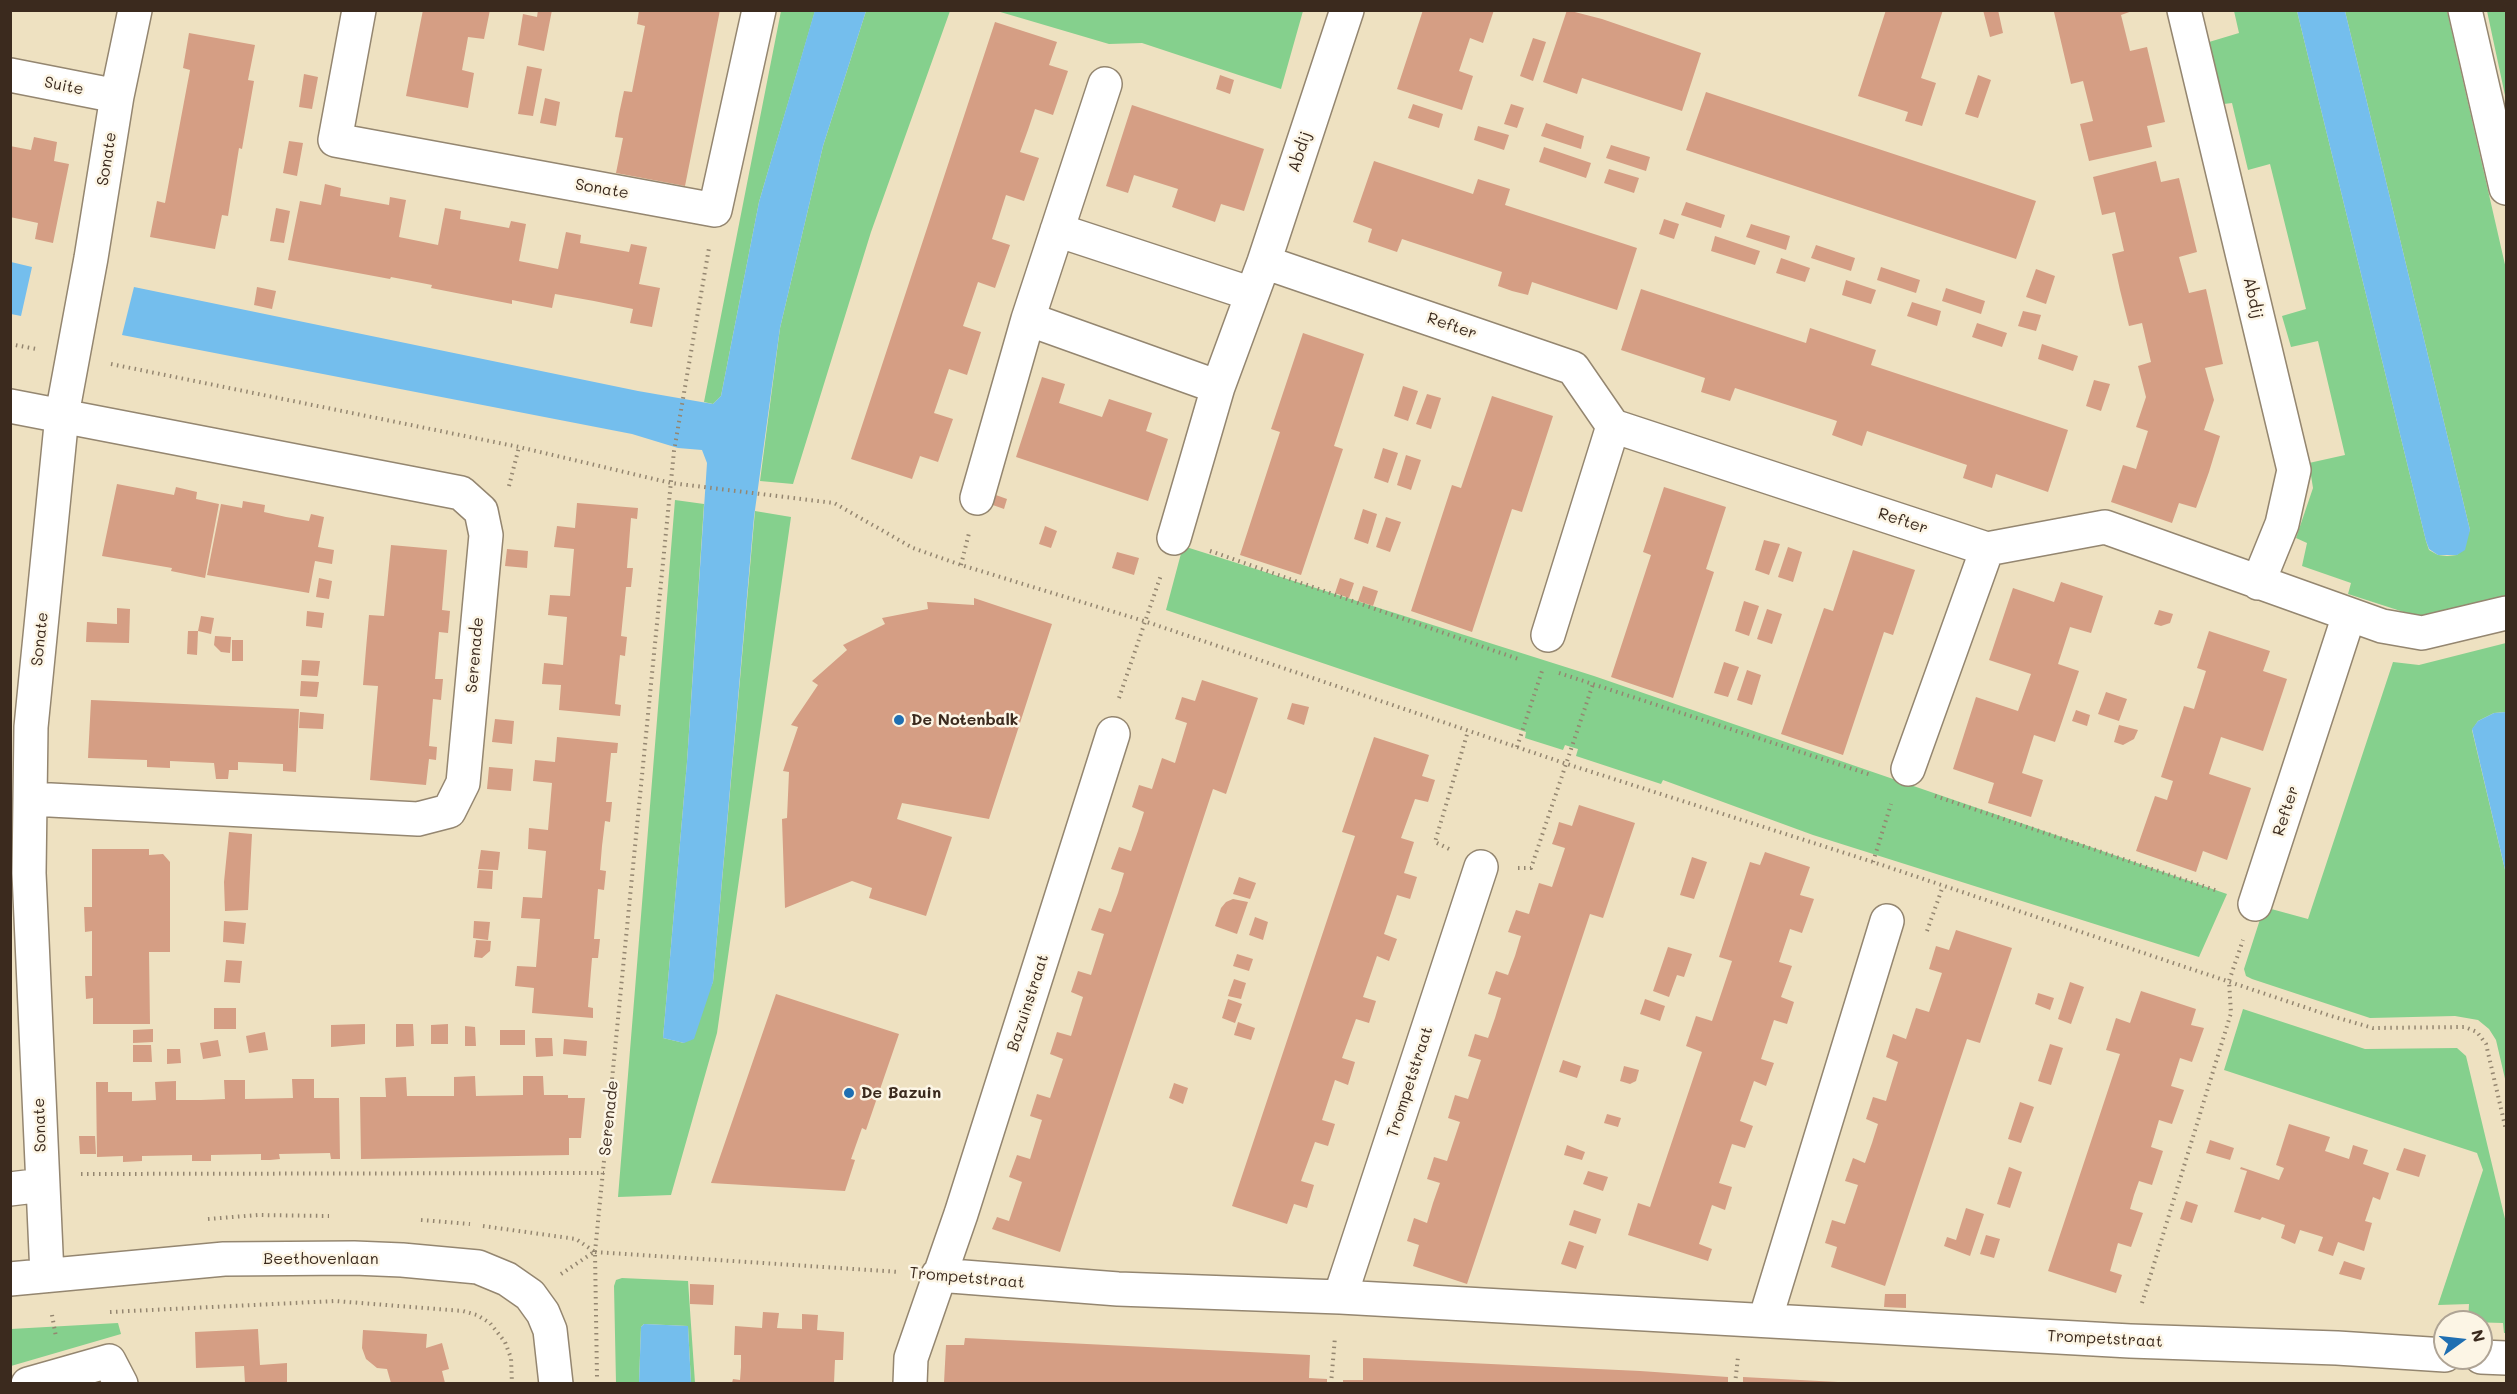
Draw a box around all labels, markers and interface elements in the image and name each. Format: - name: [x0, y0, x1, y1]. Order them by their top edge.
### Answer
- street label: Suite: [43, 73, 85, 99]
- street label: Abdij: [1284, 129, 1316, 175]
- street label: Sonate: [93, 131, 121, 187]
- street label: Sonate: [574, 175, 630, 203]
- street label: Abdij: [2239, 276, 2267, 320]
- street label: Refter: [1425, 309, 1479, 343]
- street label: Refter: [1876, 504, 1930, 538]
- street label: Sonate: [28, 611, 52, 667]
- street label: Serenade: [462, 616, 488, 694]
- place label: De Notenbalk: [911, 710, 1018, 730]
- marker: De Notenbalk: [892, 713, 906, 727]
- street label: Refter: [2269, 784, 2303, 838]
- street label: Bazuinstraat: [1003, 952, 1053, 1054]
- street label: Trompetstraat: [1383, 1024, 1437, 1140]
- street label: Serenade: [595, 1079, 623, 1157]
- place label: De Bazuin: [861, 1083, 941, 1103]
- marker: De Bazuin: [842, 1086, 856, 1100]
- street label: Sonate: [29, 1098, 51, 1152]
- street label: Beethovenlaan: [263, 1249, 379, 1269]
- street label: Trompetstraat: [908, 1263, 1026, 1293]
- north arrow: [2433, 1310, 2493, 1370]
- street label: Trompetstraat: [2047, 1326, 2163, 1352]
- text: N: [2467, 1327, 2491, 1344]

